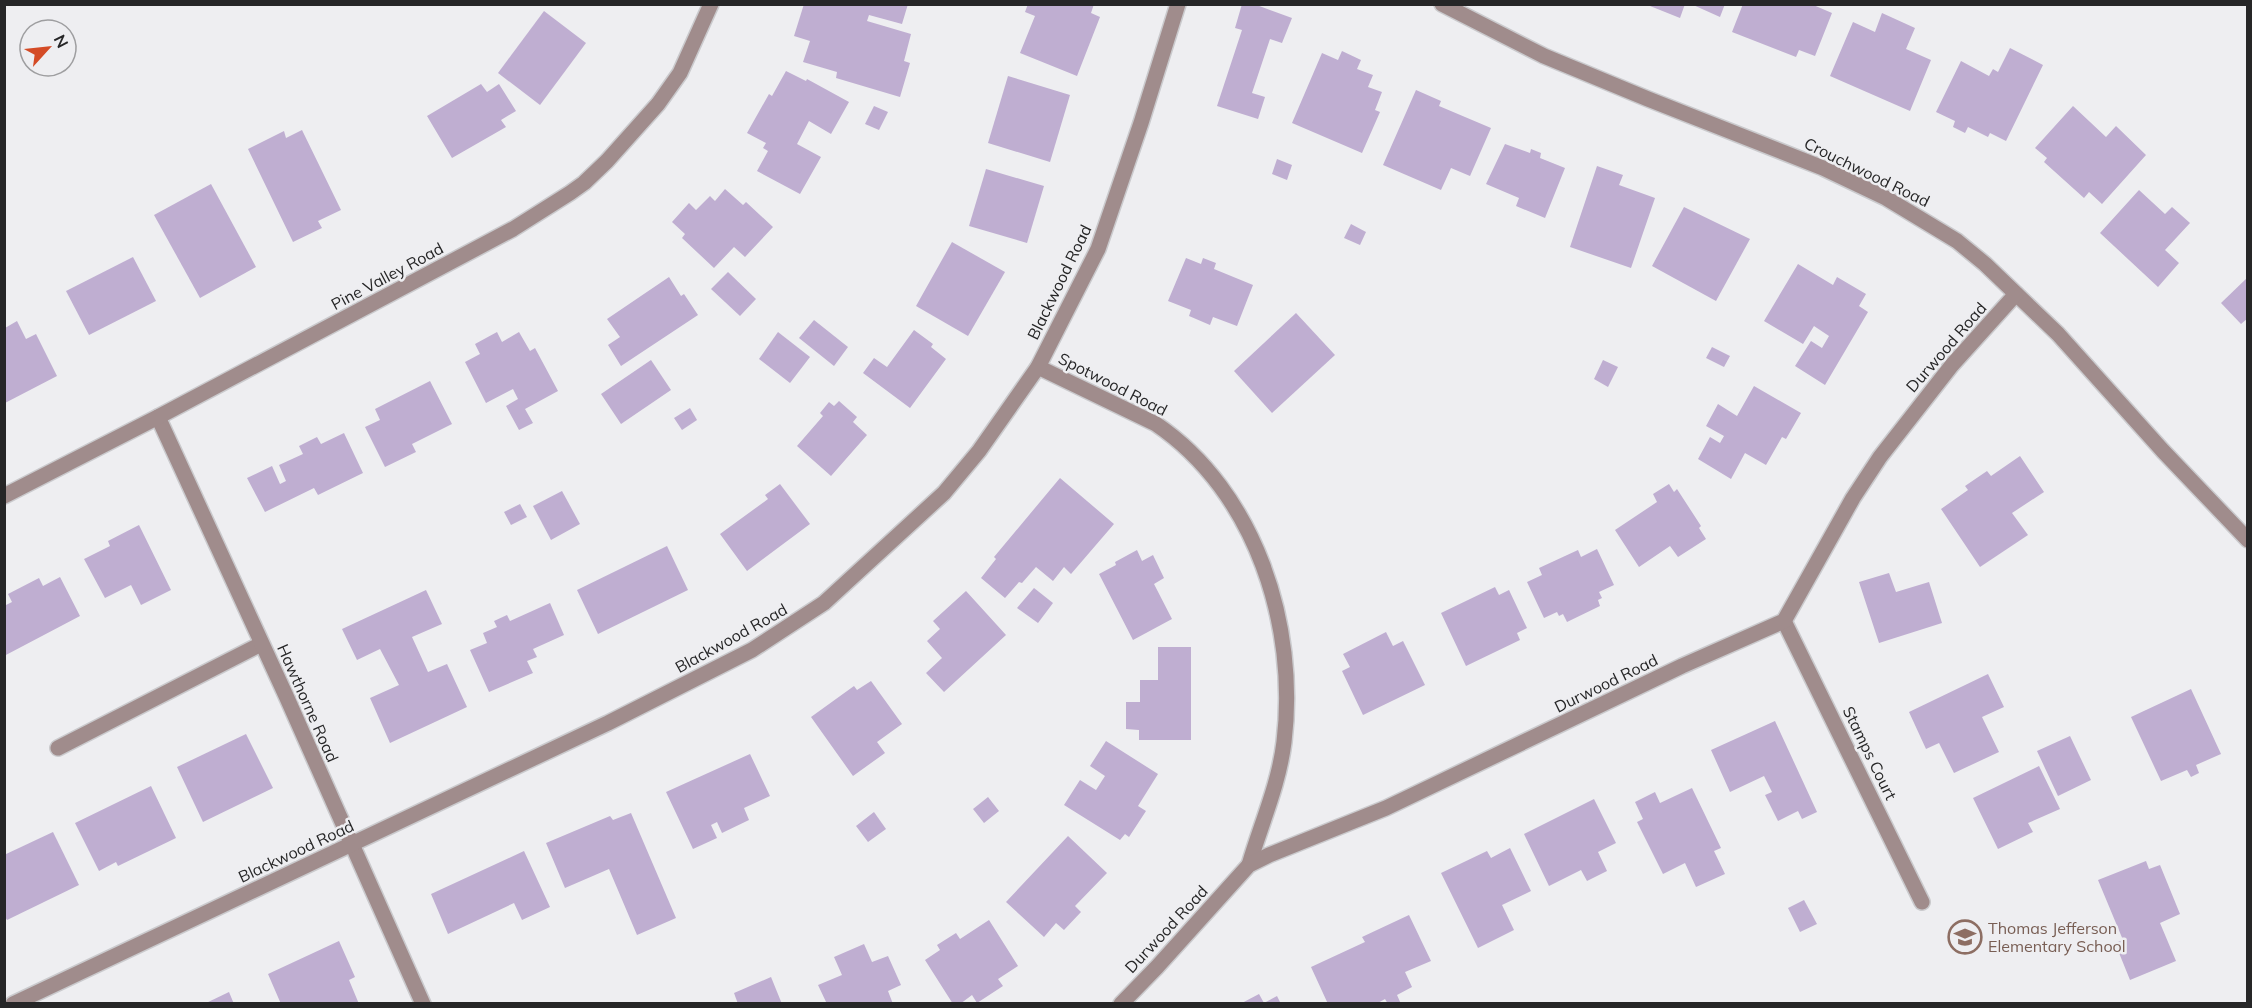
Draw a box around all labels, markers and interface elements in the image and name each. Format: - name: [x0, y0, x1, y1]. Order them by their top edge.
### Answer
- north arrow: [18, 18, 78, 78]
- text: N: [50, 31, 73, 51]
- street label: Crouchwood Road: [1801, 133, 1933, 211]
- street label: Blackwood Road: [1023, 221, 1095, 343]
- street label: Pine Valley Road: [327, 238, 447, 314]
- street label: Durwood Road: [1902, 298, 1990, 396]
- street label: Spotwood Road: [1055, 348, 1171, 420]
- street label: Blackwood Road: [671, 599, 791, 677]
- street label: Hawthorne Road: [273, 641, 343, 765]
- street label: Durwood Road: [1551, 649, 1661, 717]
- street label: Stamps Court: [1839, 703, 1901, 803]
- street label: Blackwood Road: [235, 815, 357, 887]
- street label: Durwood Road: [1120, 881, 1212, 977]
- place label: Thomas Jefferson Elementary School: [1988, 918, 2126, 956]
- school or university icon: Thomas Jefferson Elementary School: [1947, 919, 1983, 955]

